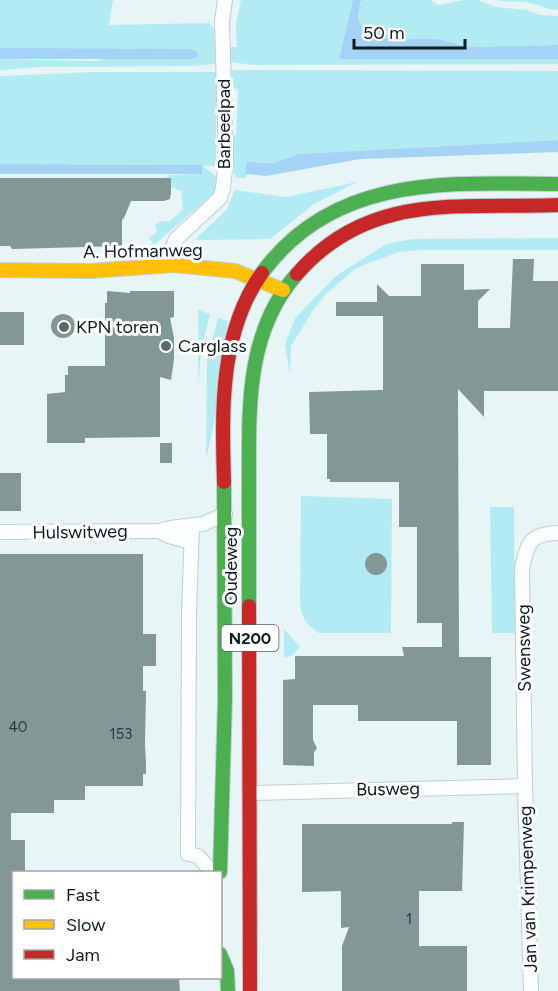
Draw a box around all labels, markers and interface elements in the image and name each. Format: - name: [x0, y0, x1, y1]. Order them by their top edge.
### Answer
- scale bar: [354, 12, 465, 50]
- text: 50 m: [363, 22, 405, 44]
- street label: Barbeelpad: [213, 79, 235, 169]
- street label: A. Hofmanweg: [83, 239, 203, 263]
- place label: KPN toren: [76, 316, 159, 338]
- marker: KPN toren: [57, 320, 71, 334]
- place label: Carglass: [178, 335, 247, 357]
- marker: Carglass: [159, 339, 173, 353]
- street label: Hulswitweg: [32, 520, 128, 544]
- street label: Oudeweg: [220, 527, 242, 605]
- street label: Swensweg: [512, 604, 536, 692]
- road number: N200: [222, 625, 278, 651]
- house number: 40: [9, 718, 27, 736]
- house number: 153: [110, 725, 132, 743]
- street label: Busweg: [356, 777, 420, 801]
- street label: Jan van Krimpenweg: [514, 805, 542, 973]
- legend: [12, 871, 222, 979]
- text: Fast: [66, 884, 100, 906]
- house number: 1: [406, 910, 412, 928]
- text: Slow: [66, 914, 105, 936]
- text: Jam: [66, 944, 100, 966]

